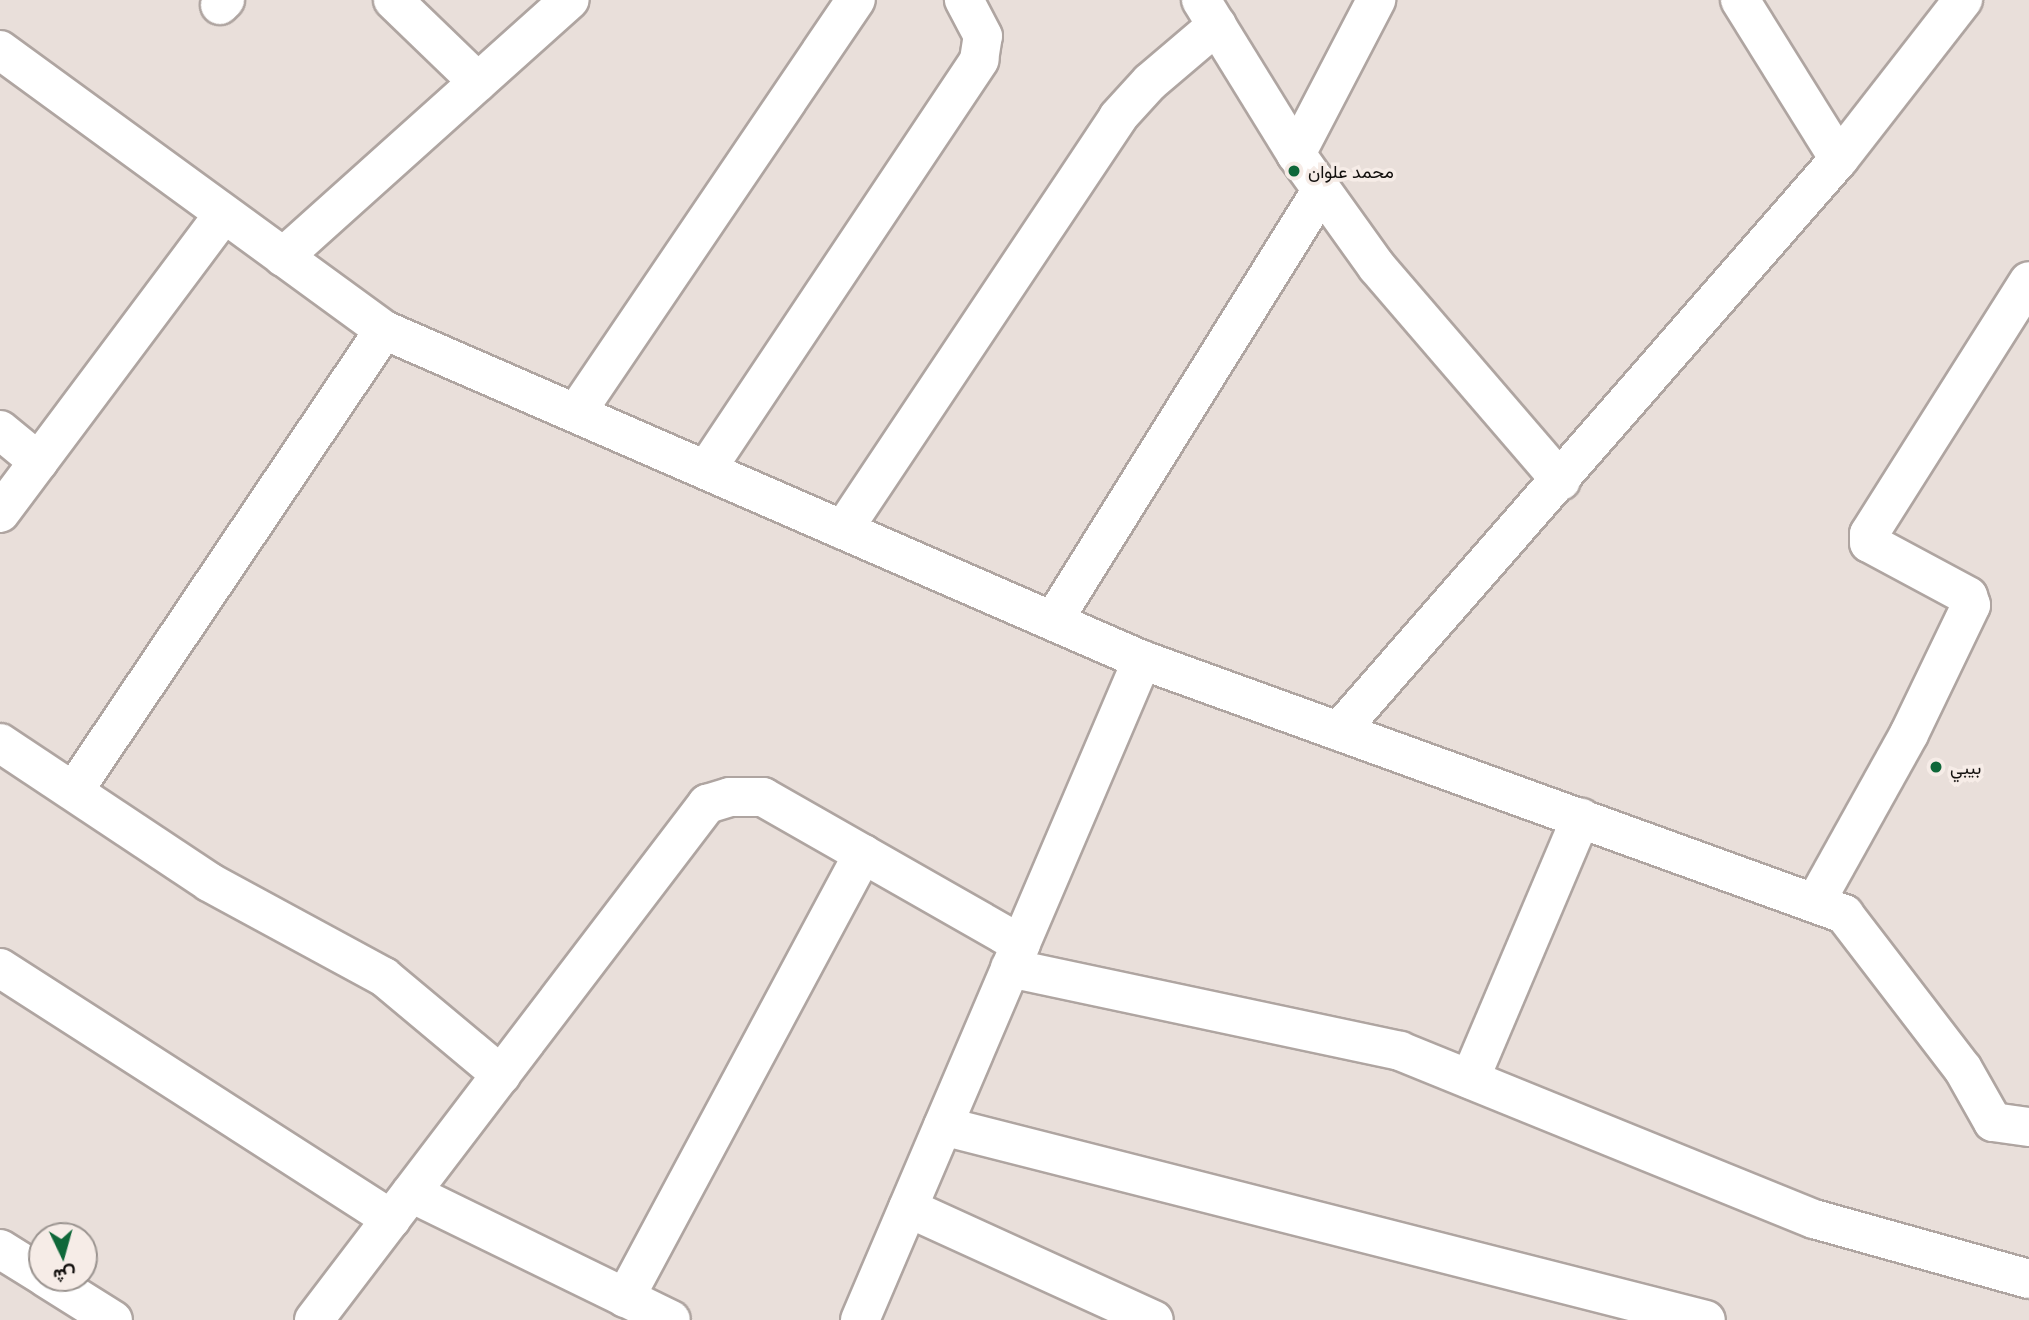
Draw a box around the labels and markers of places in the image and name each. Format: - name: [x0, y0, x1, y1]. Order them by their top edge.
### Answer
- place label: محمد علوان: [1308, 160, 1394, 182]
- marker: محمد علوان: [1286, 163, 1302, 179]
- place label: بيبي: [1950, 756, 1981, 778]
- marker: بيبي: [1928, 759, 1944, 775]

